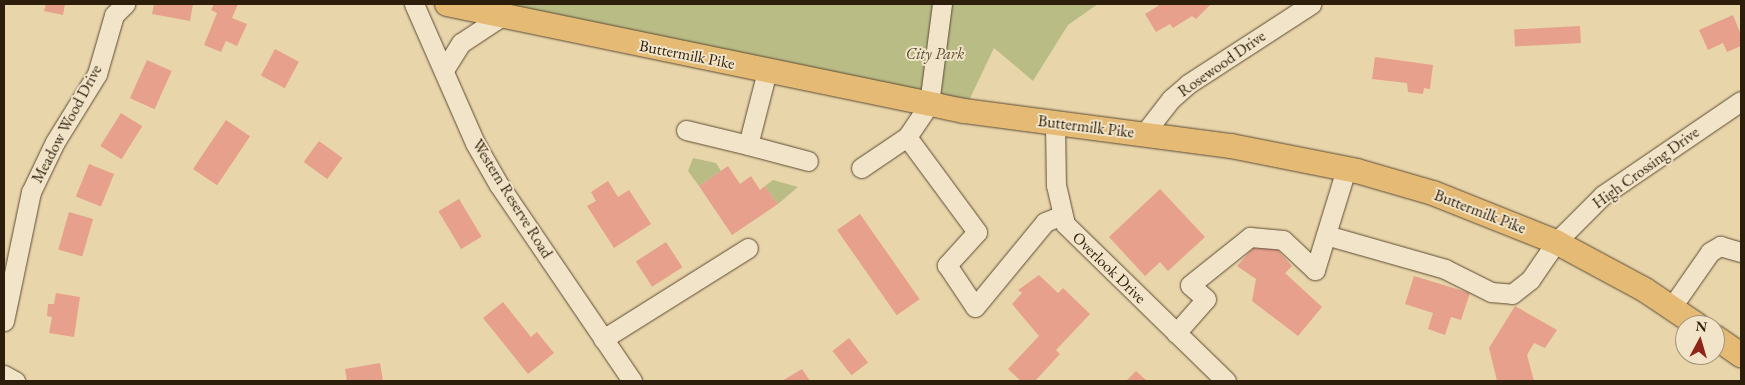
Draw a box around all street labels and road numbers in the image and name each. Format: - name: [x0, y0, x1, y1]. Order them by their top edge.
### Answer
- street label: Rosewood Drive: [1174, 27, 1270, 101]
- street label: Buttermilk Pike: [638, 36, 736, 74]
- street label: Meadow Wood Drive: [28, 62, 106, 186]
- street label: Buttermilk Pike: [1037, 112, 1135, 142]
- street label: High Crossing Drive: [1589, 123, 1703, 213]
- street label: Western Reserve Road: [468, 136, 556, 262]
- street label: Buttermilk Pike: [1431, 186, 1529, 238]
- street label: Overlook Drive: [1068, 228, 1150, 308]

